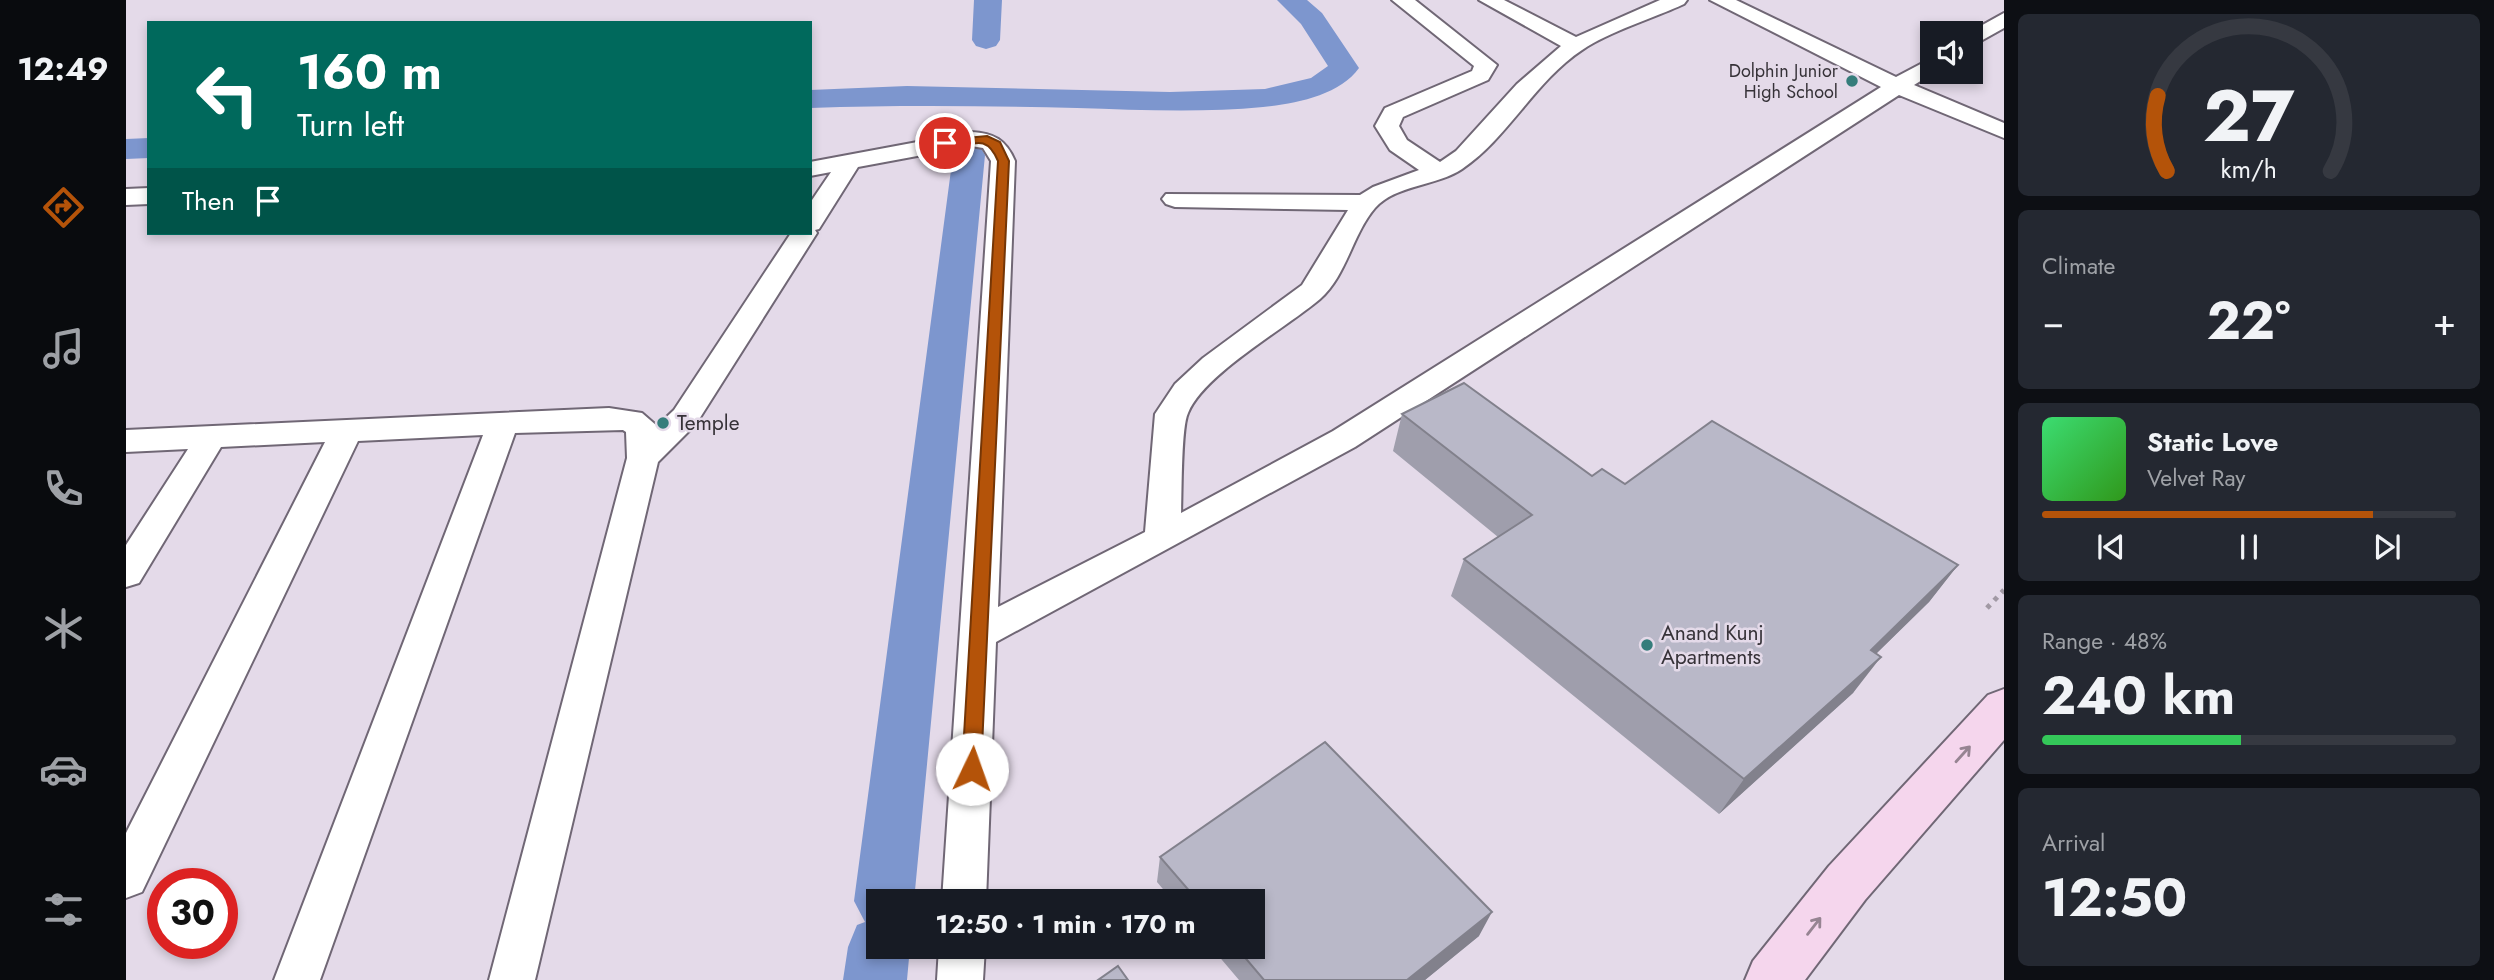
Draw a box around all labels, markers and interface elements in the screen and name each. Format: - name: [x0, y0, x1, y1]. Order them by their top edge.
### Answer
- map controls: [1920, 21, 1983, 84]
- button: sound: [1920, 21, 1983, 84]
- text: 160 m: [297, 37, 442, 107]
- text: 12:49: [17, 46, 109, 92]
- icon: left: [182, 49, 273, 140]
- place label: Dolphin Junior High School: [1729, 58, 1839, 105]
- text: 27: [2203, 63, 2295, 168]
- marker: Dolphin Junior High School: [1844, 73, 1860, 89]
- text: Turn left: [297, 102, 404, 148]
- pin: [915, 113, 975, 173]
- icon: arrive: [926, 124, 964, 162]
- text: km/h: [2221, 151, 2277, 187]
- text: Then: [182, 182, 235, 220]
- icon: arrive: [249, 182, 287, 220]
- icon: directions: [39, 183, 88, 232]
- text: Climate: [2042, 249, 2115, 283]
- text: 22°: [2207, 283, 2290, 359]
- text: −: [2042, 294, 2064, 349]
- text: +: [2433, 294, 2456, 349]
- icon: music: [39, 324, 88, 373]
- place label: Temple: [677, 408, 740, 438]
- marker: Temple: [655, 415, 671, 431]
- text: Static Love: [2147, 423, 2279, 461]
- text: Velvet Ray: [2147, 461, 2245, 495]
- icon: phone: [39, 464, 88, 513]
- icon: previous: [2092, 528, 2130, 566]
- icon: pause: [2230, 528, 2268, 566]
- icon: next: [2368, 528, 2406, 566]
- icon: climate: [39, 604, 88, 653]
- place label: Anand Kunj Apartments: [1661, 618, 1764, 672]
- text: Range · 48%: [2042, 624, 2167, 658]
- marker: Anand Kunj Apartments: [1639, 637, 1655, 653]
- text: 240 km: [2042, 658, 2235, 734]
- position arrow: [935, 732, 1009, 806]
- icon: car: [39, 745, 88, 794]
- one-way arrow: [1954, 746, 1971, 763]
- text: Arrival: [2042, 826, 2105, 860]
- text: 12:50: [2042, 860, 2187, 936]
- speed limit sign: 30: [147, 868, 238, 959]
- icon: filters: [39, 885, 88, 934]
- text: 12:50 · 1 min · 170 m: [935, 905, 1196, 943]
- one-way arrow: [1806, 917, 1821, 936]

